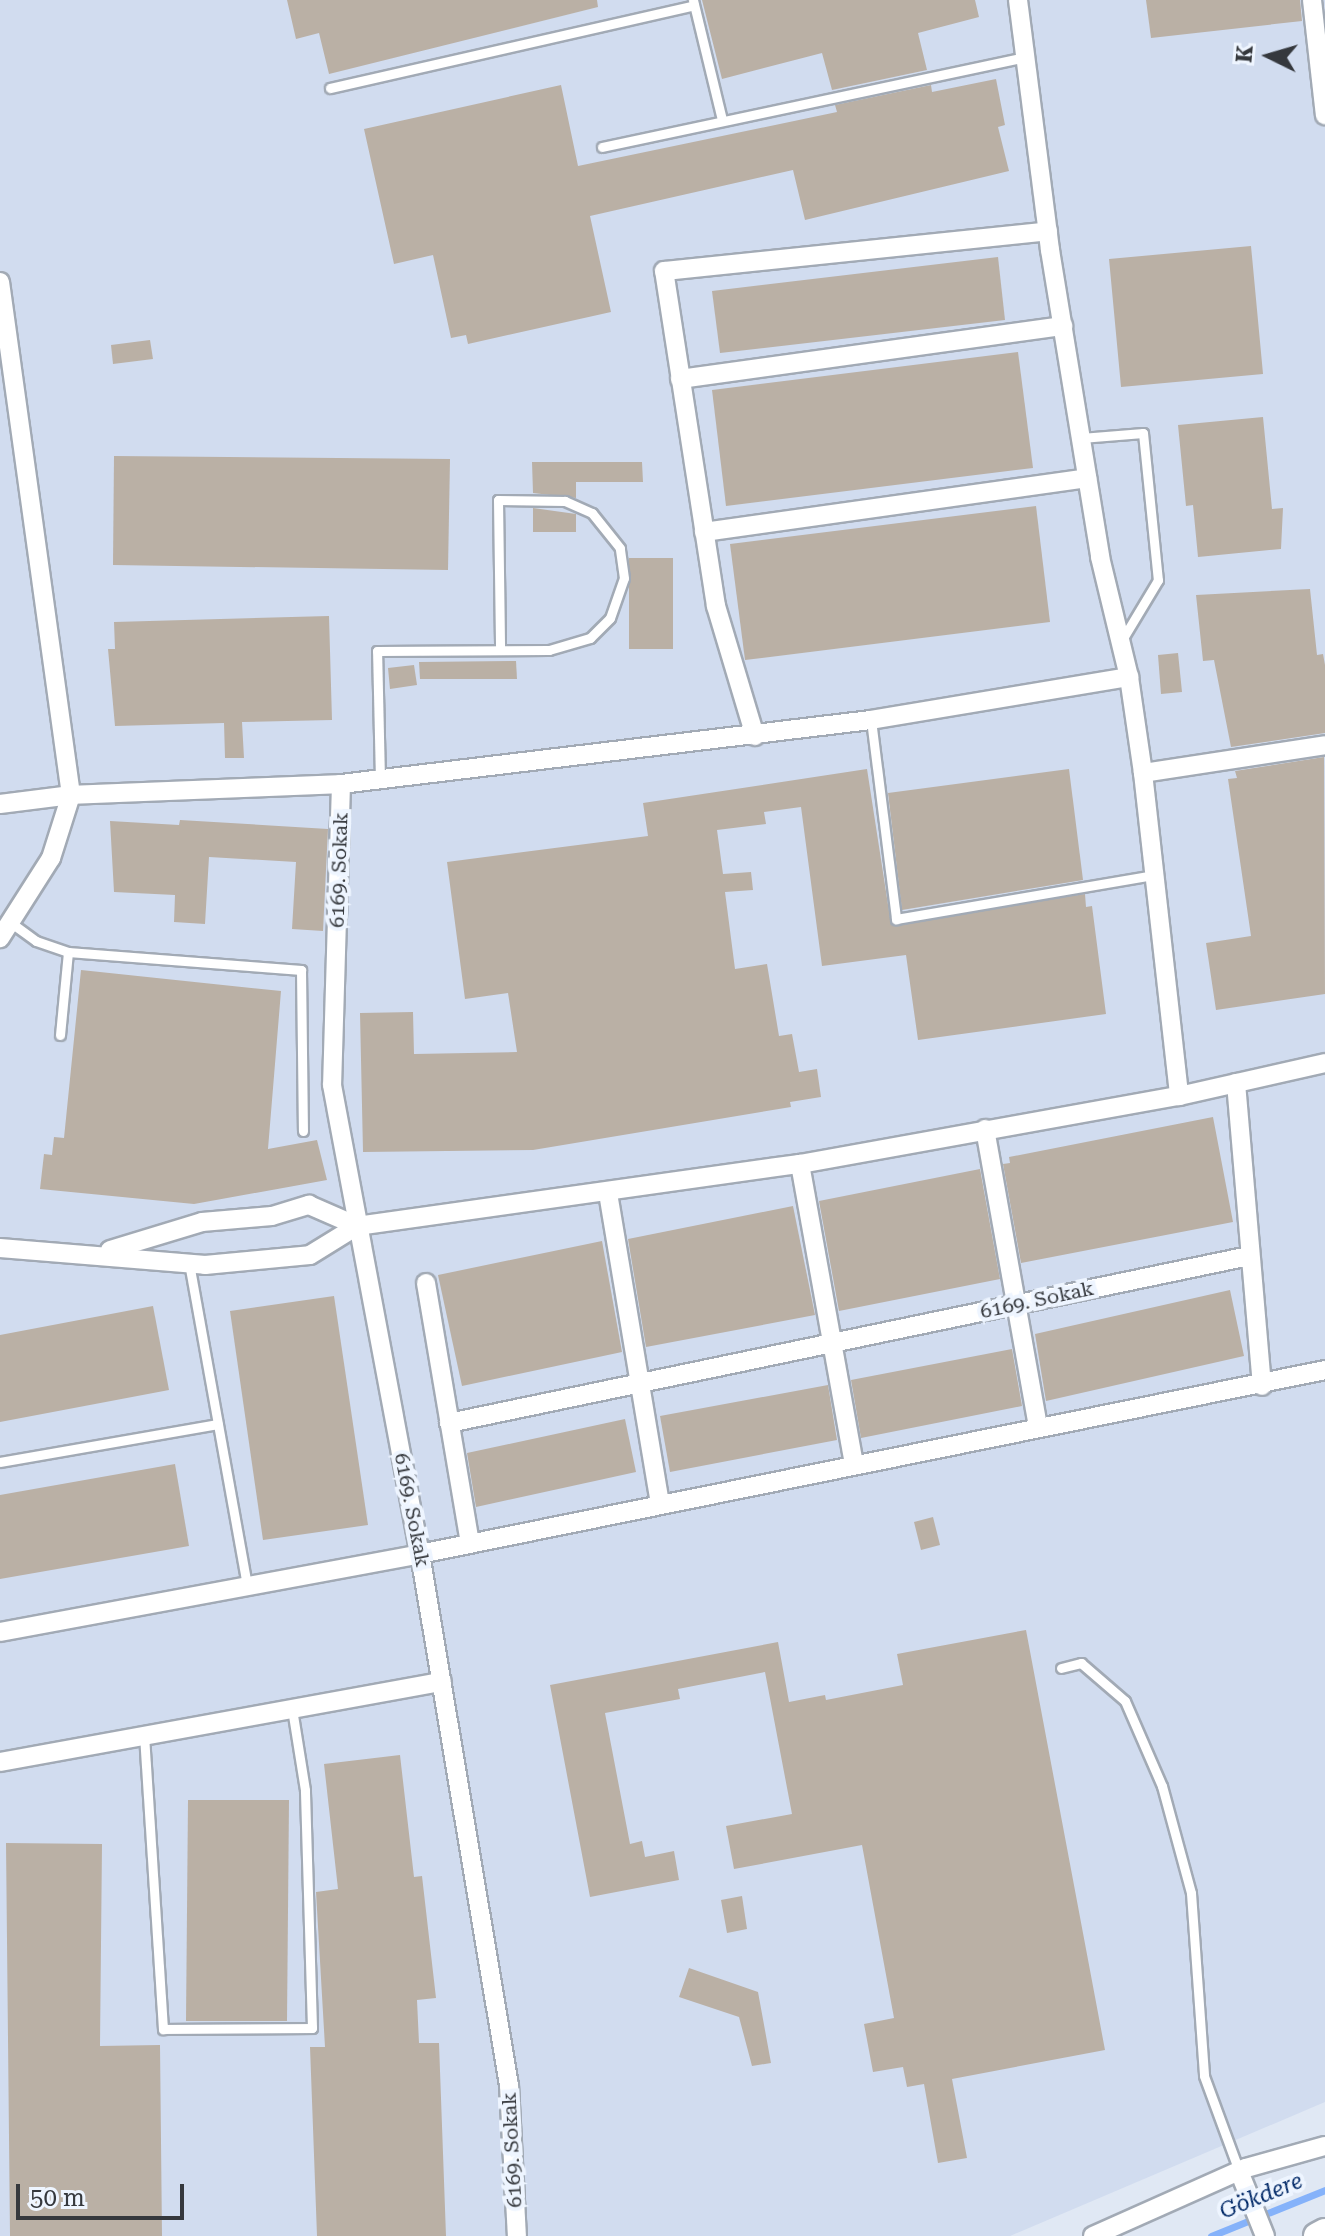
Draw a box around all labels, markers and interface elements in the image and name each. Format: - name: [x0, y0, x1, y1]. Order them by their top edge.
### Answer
- north arrow: [1229, 16, 1309, 96]
- text: K: [1231, 44, 1258, 64]
- street label: 6169. Sokak: [325, 812, 353, 928]
- street label: 6169. Sokak: [978, 1276, 1096, 1324]
- street label: 6169. Sokak: [389, 1451, 435, 1569]
- street label: 6169. Sokak: [497, 2092, 527, 2208]
- scale bar: [20, 2168, 188, 2218]
- water label: Gökdere: [1216, 2168, 1306, 2224]
- text: 50 m: [30, 2184, 85, 2212]

